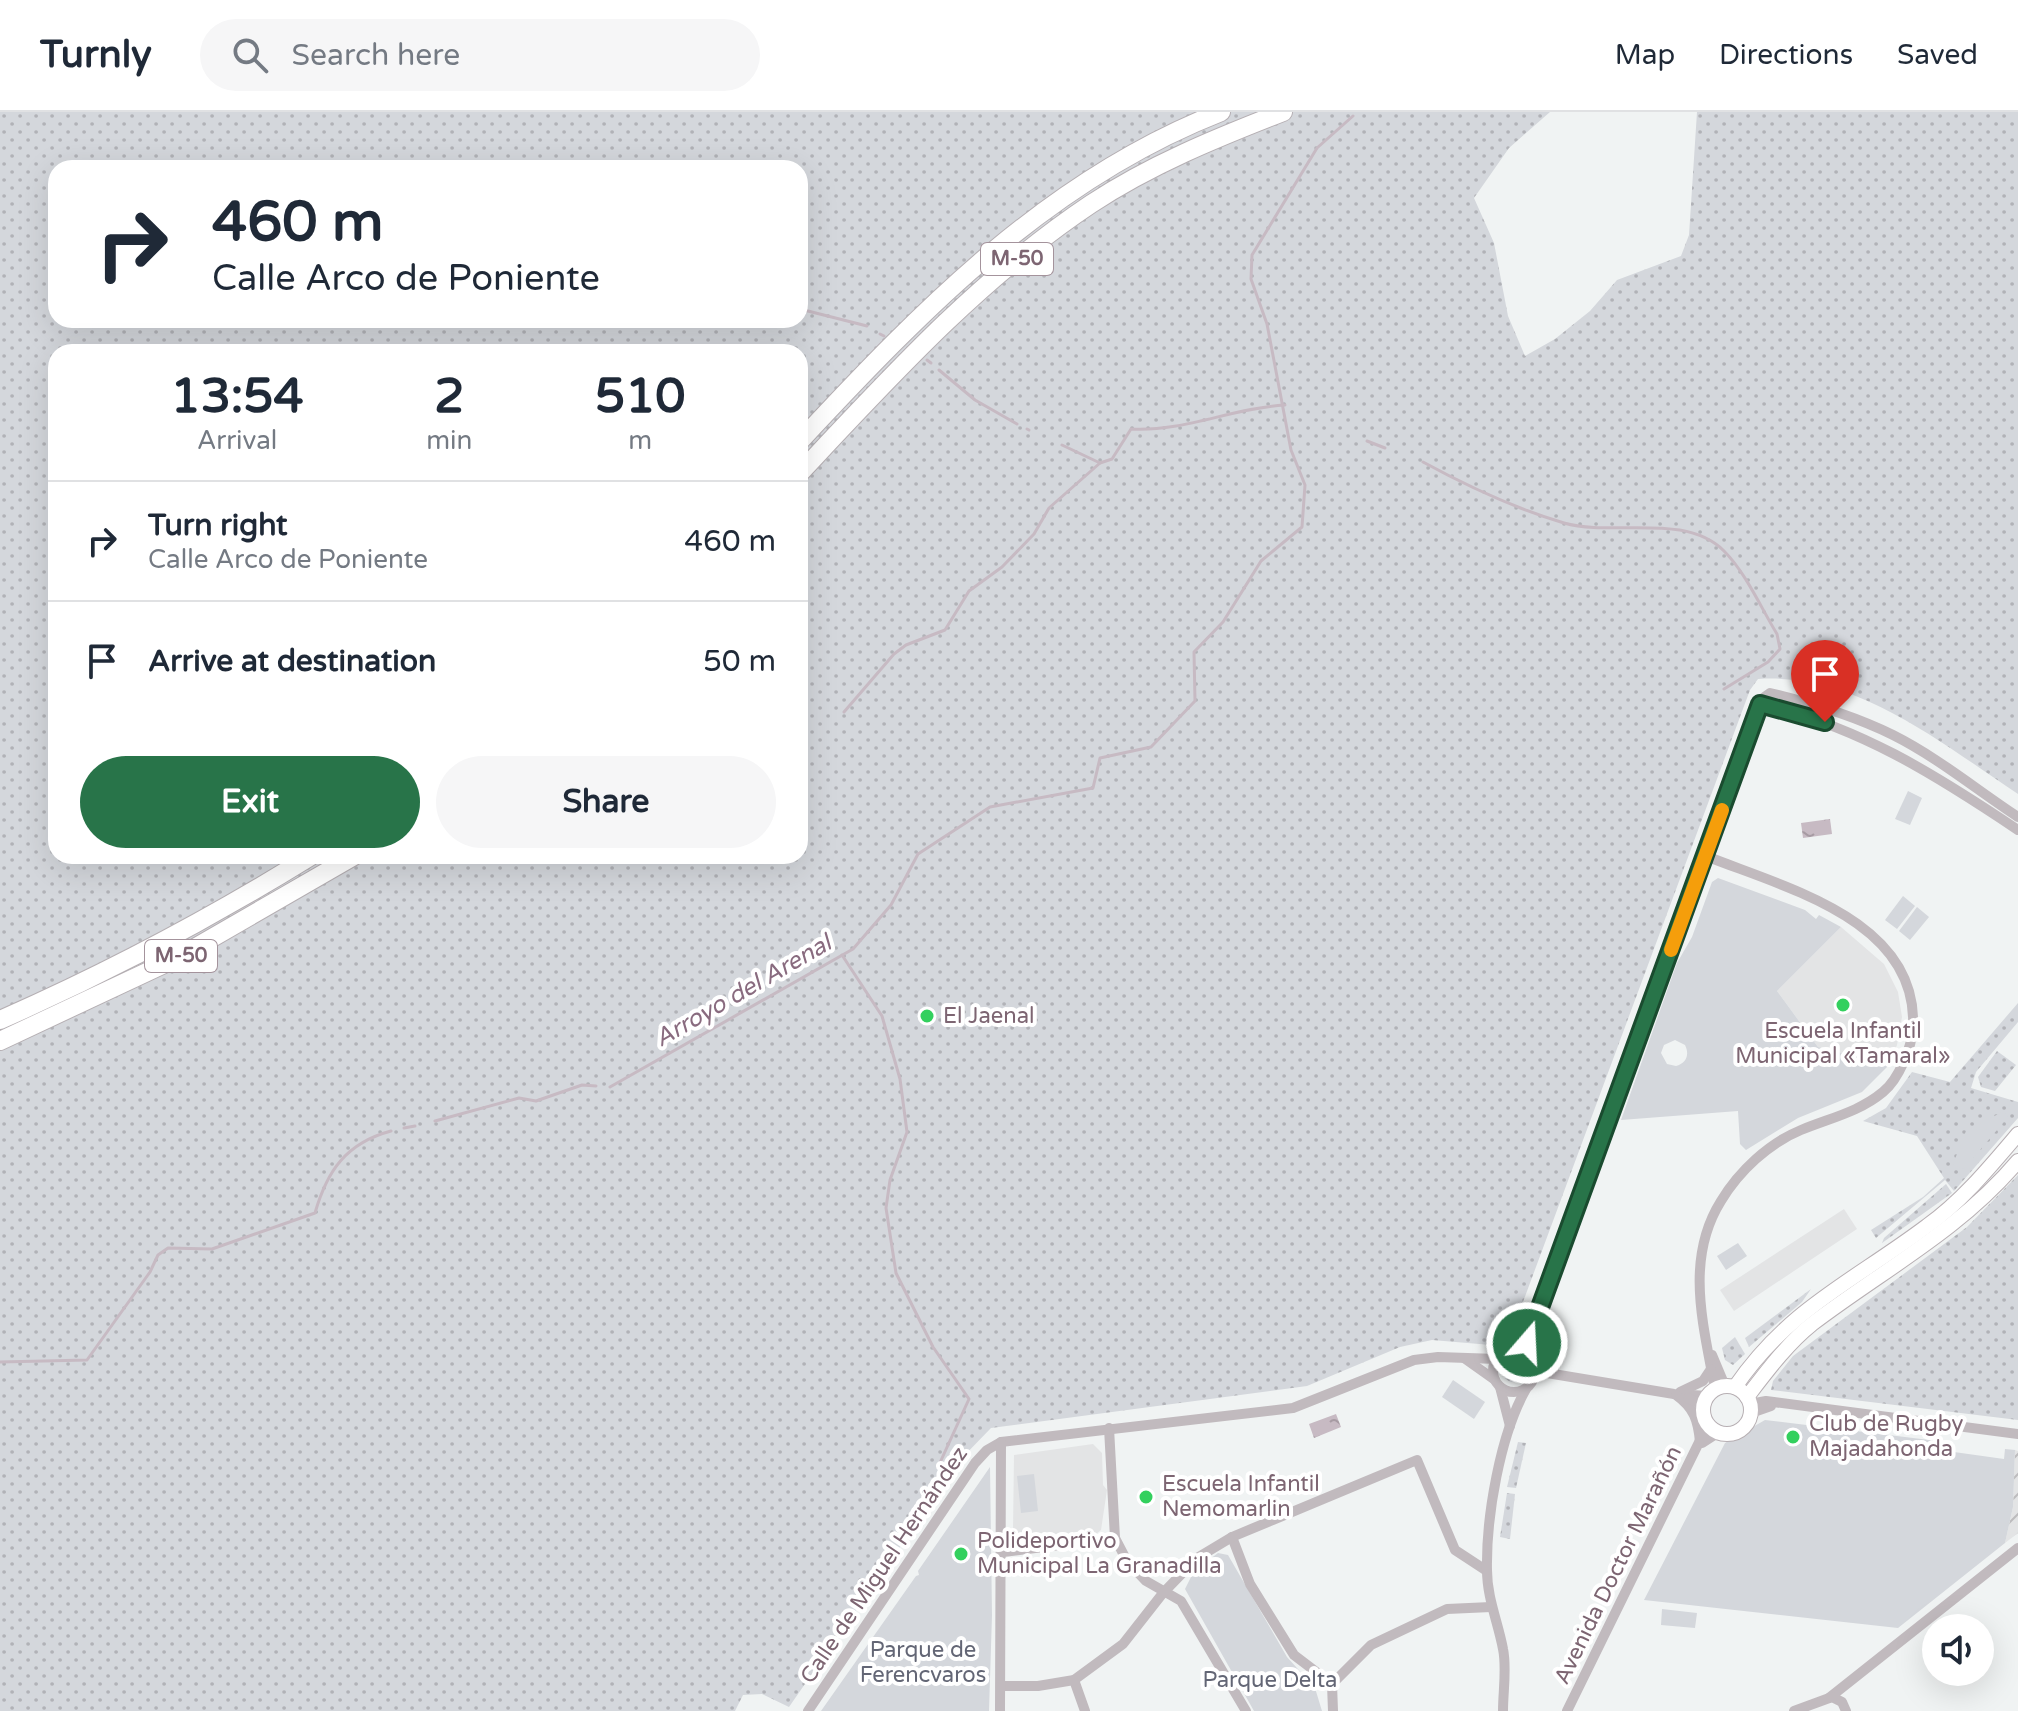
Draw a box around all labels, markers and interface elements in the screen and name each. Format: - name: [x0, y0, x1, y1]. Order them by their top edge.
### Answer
- search box: [200, 19, 760, 91]
- text: Turnly: [40, 32, 152, 78]
- icon: search: [228, 33, 272, 77]
- text: Search here: [292, 37, 460, 74]
- text: Map: [1615, 38, 1675, 72]
- text: Directions: [1719, 38, 1853, 72]
- text: Saved: [1897, 38, 1978, 72]
- text: 460 m: [212, 189, 383, 256]
- icon: right: [80, 192, 184, 296]
- road number: M-50: [981, 243, 1053, 275]
- text: Calle Arco de Poniente: [212, 257, 600, 300]
- text: 13:54: [171, 368, 304, 426]
- text: 2: [434, 368, 464, 426]
- text: 510: [595, 368, 685, 426]
- text: Arrival: [197, 425, 277, 456]
- text: min: [426, 425, 472, 456]
- text: m: [628, 425, 652, 456]
- text: Turn right: [148, 507, 288, 544]
- icon: right: [80, 519, 124, 563]
- text: 460 m: [684, 523, 776, 560]
- text: Calle Arco de Poniente: [148, 544, 428, 575]
- icon: arrive: [80, 639, 124, 683]
- pin: [1791, 640, 1859, 722]
- text: Arrive at destination: [148, 643, 436, 680]
- text: 50 m: [703, 643, 776, 680]
- icon: arrive: [1803, 652, 1847, 696]
- button: Exit: [80, 756, 420, 848]
- button: Share: [436, 756, 776, 848]
- water label: Arroyo del Arenal: [650, 927, 839, 1053]
- road number: M-50: [145, 940, 217, 972]
- marker: Escuela Infantil Municipal «Tamaral»: [1834, 996, 1852, 1014]
- place label: El Jaenal: [943, 1003, 1035, 1029]
- marker: El Jaenal: [918, 1007, 936, 1025]
- place label: Escuela Infantil Municipal «Tamaral»: [1735, 1018, 1951, 1069]
- position arrow: [1485, 1301, 1569, 1385]
- place label: Club de Rugby Majadahonda: [1809, 1411, 1963, 1462]
- marker: Club de Rugby Majadahonda: [1784, 1428, 1802, 1446]
- street label: Calle de Miguel Hernández: [795, 1442, 973, 1688]
- street label: Avenida Doctor Marañón: [1549, 1442, 1687, 1688]
- place label: Escuela Infantil Nemomarlin: [1162, 1471, 1320, 1522]
- marker: Escuela Infantil Nemomarlin: [1137, 1488, 1155, 1506]
- place label: Polideportivo Municipal La Granadilla: [977, 1528, 1222, 1579]
- marker: Polideportivo Municipal La Granadilla: [952, 1545, 970, 1563]
- map controls: [1922, 1614, 1994, 1686]
- button: sound: [1922, 1614, 1994, 1686]
- park label: Parque de Ferencvaros: [860, 1637, 986, 1688]
- park label: Parque Delta: [1203, 1667, 1337, 1693]

